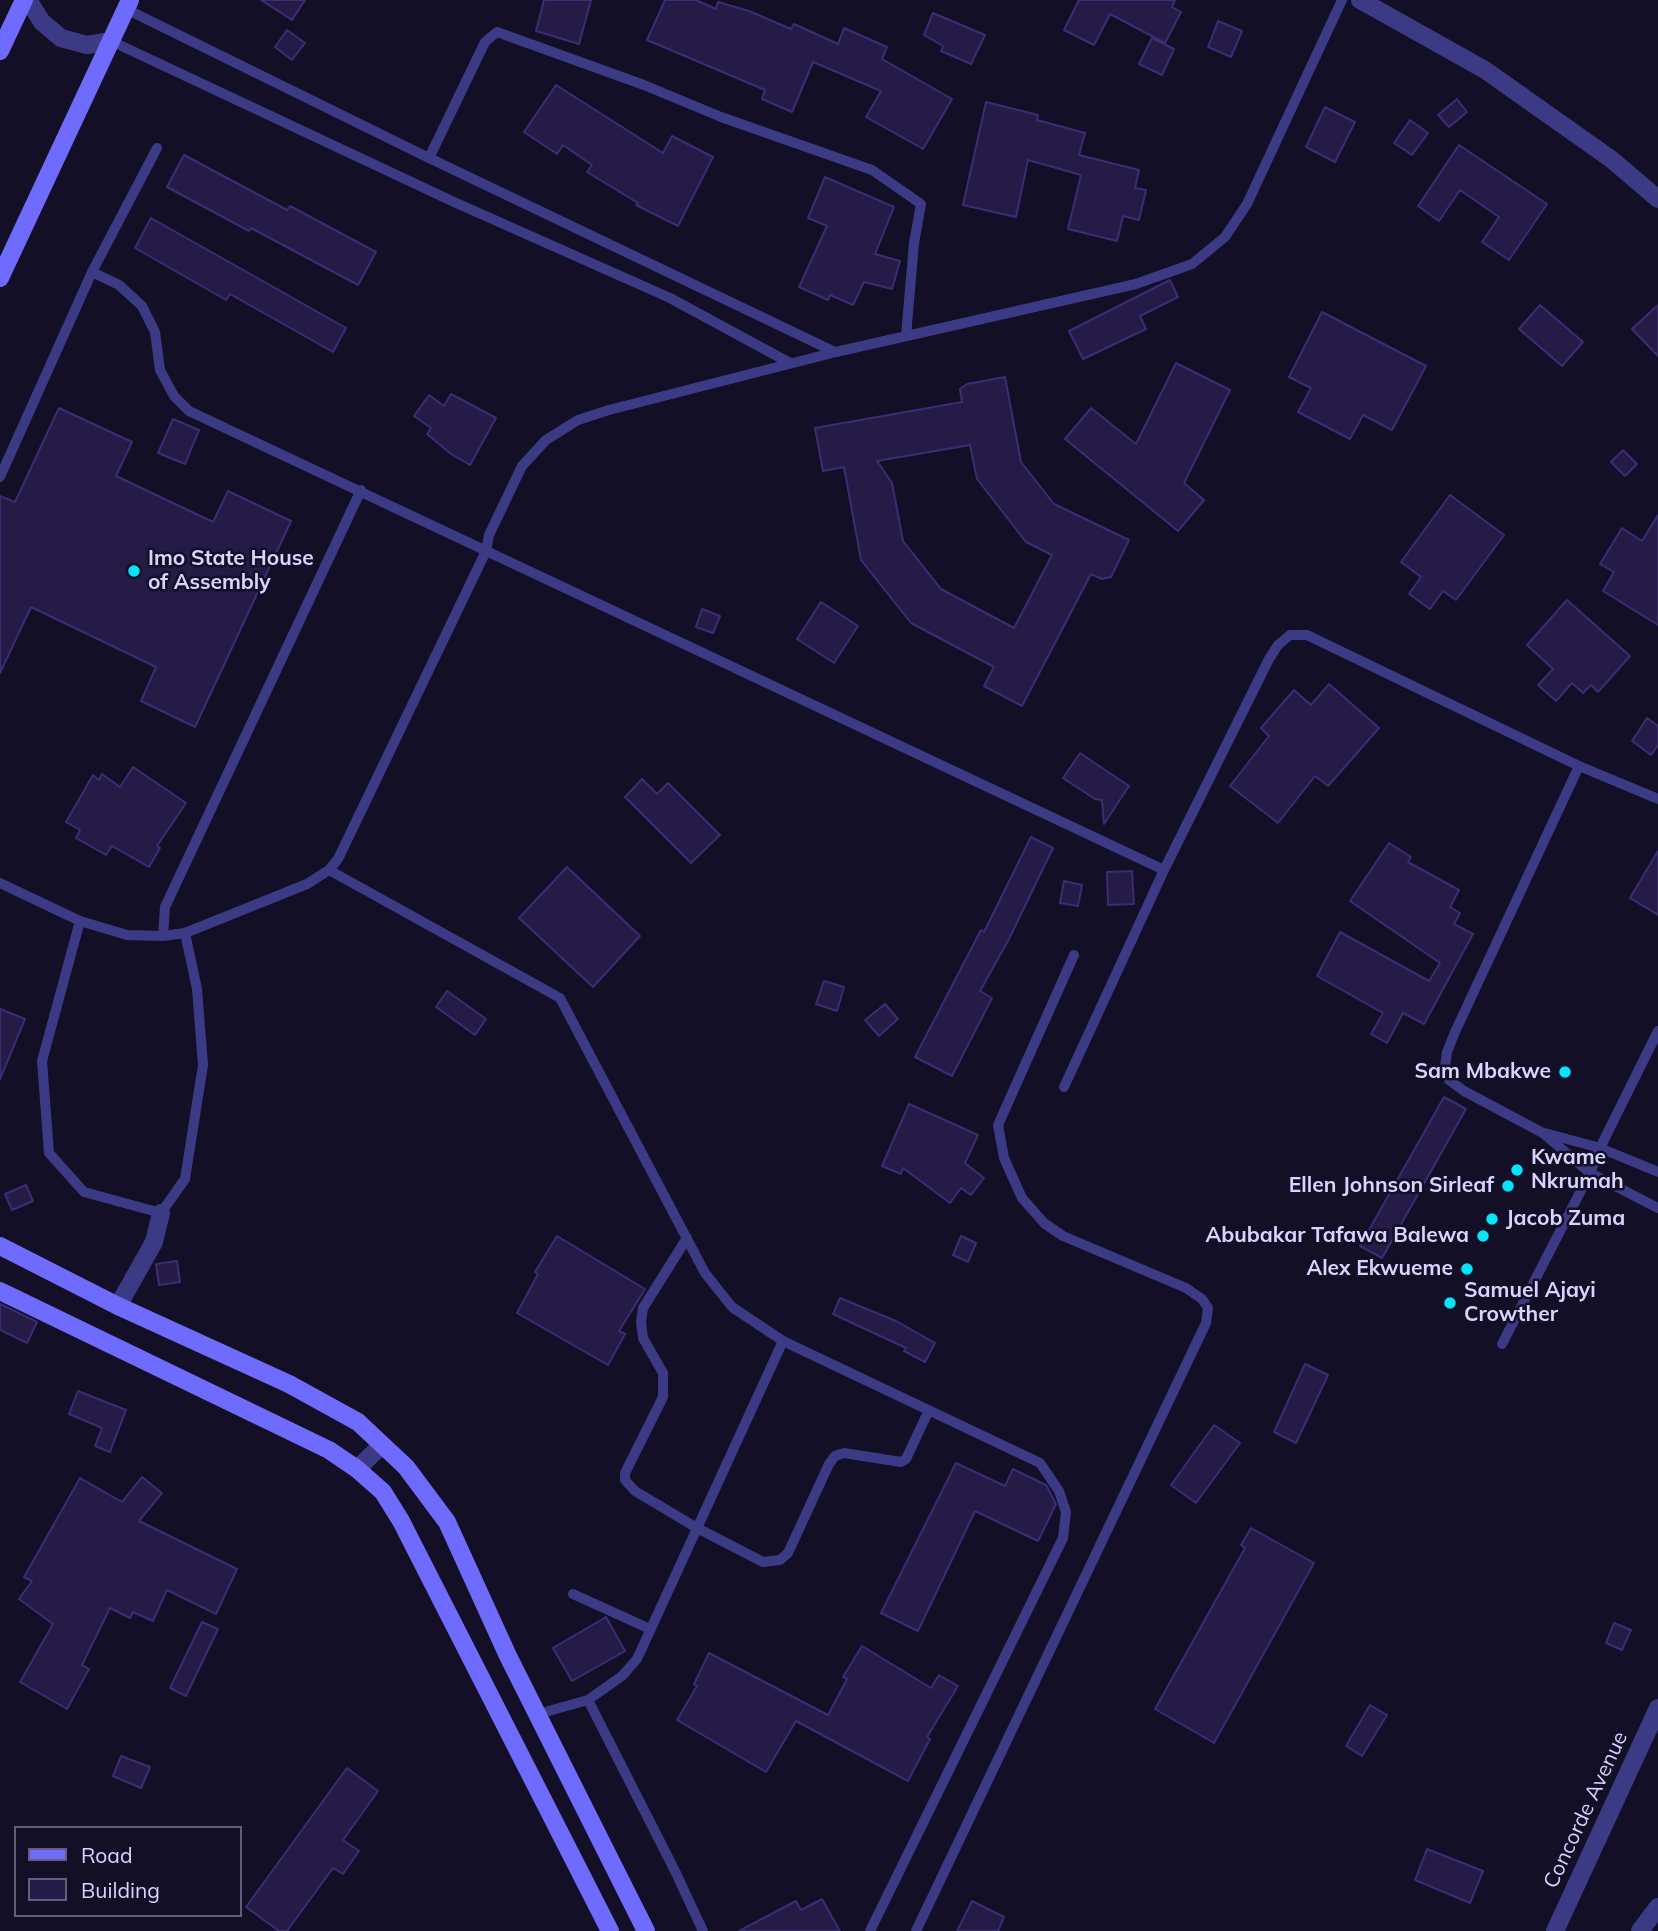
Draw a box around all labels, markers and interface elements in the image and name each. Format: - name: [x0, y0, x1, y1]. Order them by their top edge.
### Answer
- place label: Imo State House of Assembly: [148, 546, 314, 596]
- marker: Imo State House of Assembly: [126, 563, 142, 579]
- place label: Sam Mbakwe: [1414, 1059, 1551, 1085]
- marker: Sam Mbakwe: [1557, 1064, 1573, 1080]
- place label: Kwame Nkrumah: [1531, 1145, 1624, 1195]
- marker: Kwame Nkrumah: [1509, 1162, 1525, 1178]
- place label: Ellen Johnson Sirleaf: [1289, 1173, 1494, 1199]
- marker: Ellen Johnson Sirleaf: [1500, 1178, 1516, 1194]
- place label: Jacob Zuma: [1506, 1206, 1625, 1232]
- marker: Jacob Zuma: [1484, 1211, 1500, 1227]
- place label: Abubakar Tafawa Balewa: [1205, 1223, 1469, 1249]
- marker: Abubakar Tafawa Balewa: [1475, 1228, 1491, 1244]
- place label: Alex Ekwueme: [1306, 1256, 1453, 1282]
- marker: Alex Ekwueme: [1459, 1261, 1475, 1277]
- place label: Samuel Ajayi Crowther: [1464, 1278, 1596, 1328]
- marker: Samuel Ajayi Crowther: [1442, 1295, 1458, 1311]
- street label: Concorde Avenue: [1539, 1728, 1633, 1892]
- legend: [14, 1826, 242, 1917]
- text: Road: [81, 1842, 132, 1868]
- text: Building: [81, 1877, 160, 1903]

